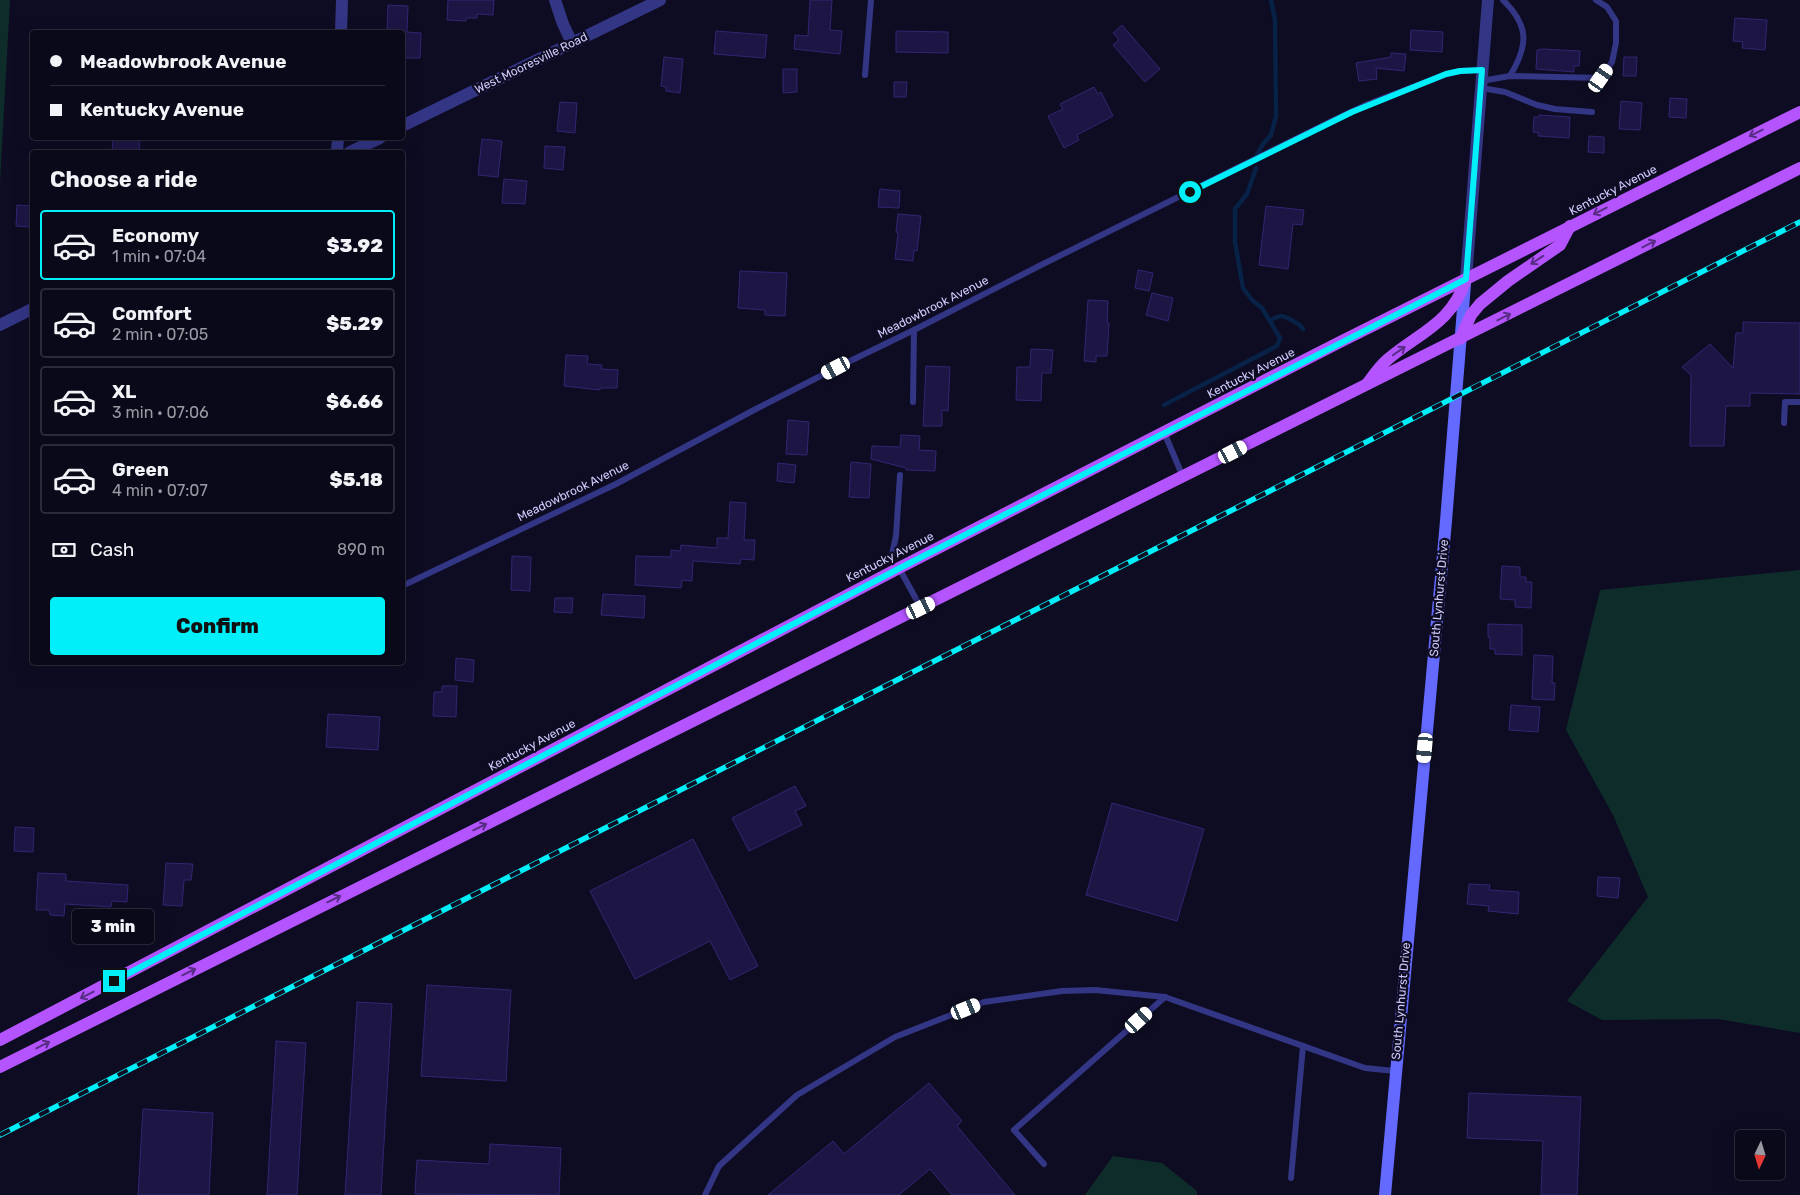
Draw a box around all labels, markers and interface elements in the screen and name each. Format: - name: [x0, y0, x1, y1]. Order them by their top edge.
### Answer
- street label: West Mooresville Road: [472, 30, 590, 96]
- text: Meadowbrook Avenue: [80, 50, 287, 73]
- car: [1586, 61, 1615, 95]
- text: Kentucky Avenue: [80, 98, 244, 121]
- one-way arrow: [1749, 128, 1764, 138]
- street label: Kentucky Avenue: [1567, 162, 1659, 218]
- text: Choose a ride: [50, 166, 197, 193]
- route start: [1179, 181, 1201, 203]
- one-way arrow: [1593, 207, 1608, 216]
- icon: car: [52, 223, 97, 268]
- text: Economy: [112, 224, 199, 247]
- text: $3.92: [327, 234, 383, 257]
- one-way arrow: [1641, 239, 1656, 248]
- text: 1 min · 07:04: [112, 247, 206, 266]
- one-way arrow: [1530, 255, 1544, 265]
- street label: Meadowbrook Avenue: [875, 273, 991, 341]
- icon: car: [52, 301, 97, 346]
- text: Comfort: [112, 302, 192, 325]
- text: $5.29: [326, 312, 383, 335]
- one-way arrow: [1496, 312, 1511, 321]
- text: 2 min · 07:05: [112, 325, 208, 344]
- street label: Kentucky Avenue: [1205, 345, 1297, 401]
- one-way arrow: [1392, 346, 1406, 356]
- car: [819, 354, 852, 382]
- icon: car: [52, 379, 97, 424]
- text: XL: [112, 380, 136, 403]
- text: $6.66: [326, 390, 383, 413]
- text: 3 min · 07:06: [112, 403, 209, 422]
- car: [1216, 439, 1249, 465]
- icon: car: [52, 457, 97, 502]
- text: Green: [112, 458, 169, 481]
- street label: Meadowbrook Avenue: [515, 458, 631, 524]
- text: $5.18: [330, 468, 383, 491]
- text: 4 min · 07:07: [112, 481, 208, 500]
- street label: Kentucky Avenue: [844, 529, 936, 585]
- icon: cash: [50, 536, 78, 564]
- text: Cash: [90, 538, 134, 561]
- street label: South Lynhurst Drive: [1427, 538, 1451, 657]
- text: 890 m: [337, 540, 385, 559]
- car: [904, 595, 937, 621]
- button: Confirm: [50, 597, 385, 655]
- street label: Kentucky Avenue: [486, 716, 578, 774]
- car: [1416, 732, 1433, 764]
- one-way arrow: [472, 822, 487, 832]
- one-way arrow: [326, 894, 341, 903]
- callout: 3 min: [73, 908, 155, 944]
- text: 3 min: [91, 917, 135, 936]
- street label: South Lynhurst Drive: [1389, 941, 1413, 1060]
- one-way arrow: [181, 967, 196, 976]
- route end: [103, 970, 125, 992]
- one-way arrow: [79, 990, 94, 1000]
- car: [949, 996, 982, 1022]
- car: [1122, 1004, 1155, 1036]
- one-way arrow: [36, 1040, 51, 1050]
- north arrow: [1735, 1130, 1785, 1180]
- map controls: [1735, 1130, 1785, 1180]

